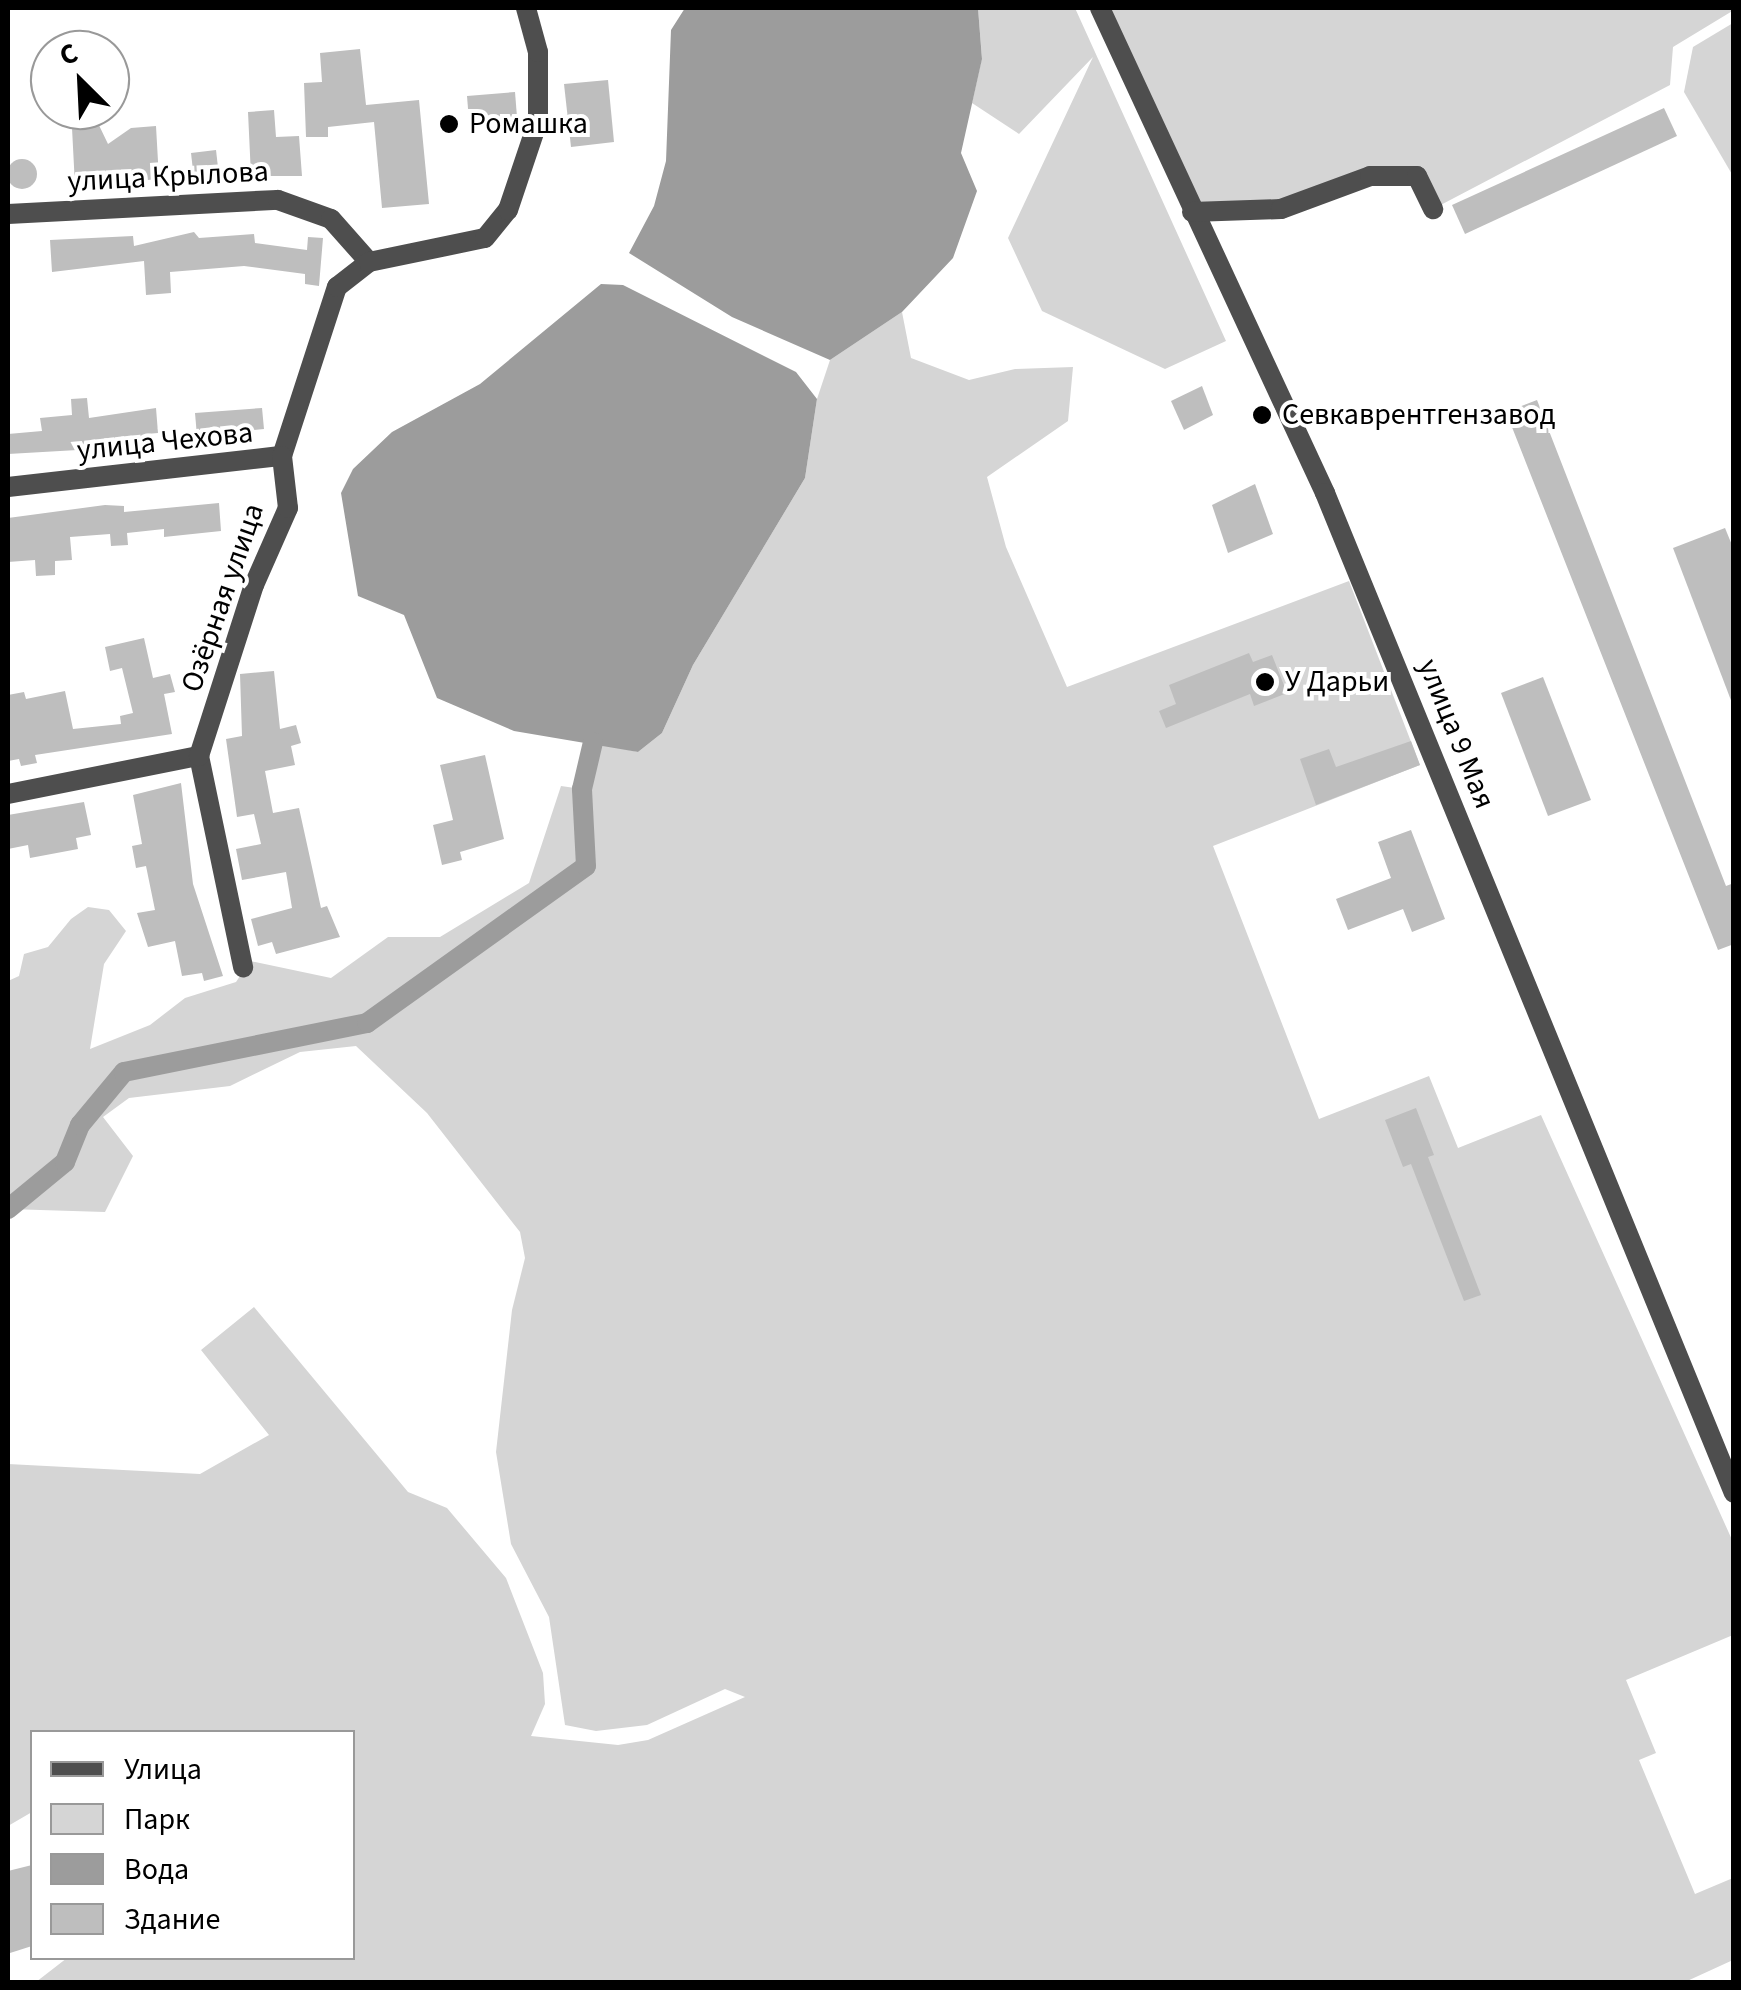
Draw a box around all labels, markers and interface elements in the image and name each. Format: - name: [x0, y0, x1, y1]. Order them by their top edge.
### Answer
- north arrow: [30, 30, 130, 130]
- text: С: [53, 33, 84, 76]
- place label: Ромашка: [469, 106, 588, 142]
- marker: Ромашка: [438, 113, 460, 135]
- street label: улица Крылова: [66, 154, 270, 200]
- place label: Севкаврентгензавод: [1282, 397, 1555, 433]
- marker: Севкаврентгензавод: [1251, 404, 1273, 426]
- street label: улица Чехова: [75, 415, 255, 469]
- street label: Озёрная улица: [174, 499, 272, 697]
- street label: улица 9 Мая: [1410, 654, 1502, 814]
- place label: У Дарьи: [1285, 664, 1389, 700]
- marker: У Дарьи: [1254, 671, 1276, 693]
- legend: [30, 1730, 355, 1960]
- text: Улица: [124, 1748, 202, 1791]
- text: Парк: [124, 1798, 190, 1841]
- text: Вода: [124, 1848, 189, 1891]
- text: Здание: [124, 1898, 220, 1941]

